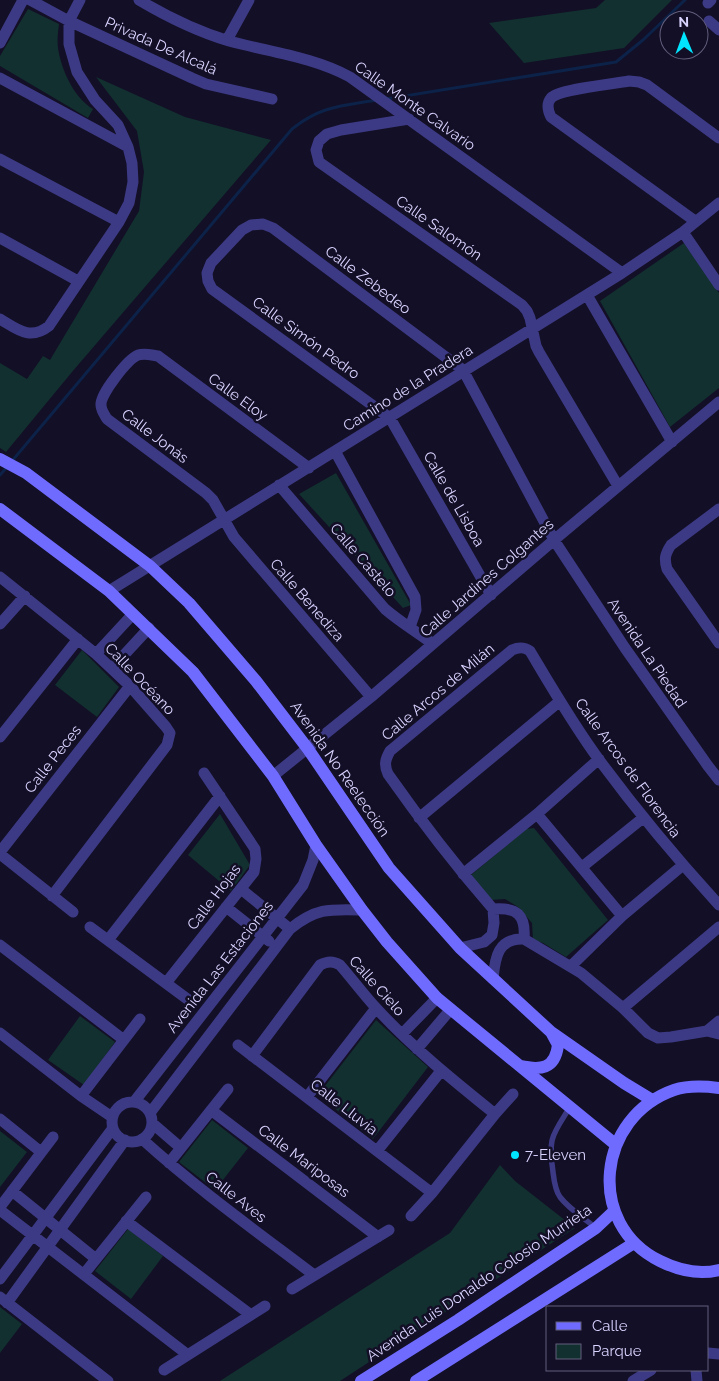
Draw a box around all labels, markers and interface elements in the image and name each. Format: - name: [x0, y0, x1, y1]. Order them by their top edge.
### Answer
- north arrow: [659, 10, 709, 60]
- street label: Privada De Alcalá: [102, 13, 220, 79]
- text: N: [678, 14, 689, 30]
- street label: Calle Monte Calvario: [351, 58, 479, 154]
- street label: Calle Salomón: [392, 192, 486, 264]
- street label: Calle Zebedeo: [322, 242, 414, 318]
- street label: Calle Simón Pedro: [249, 293, 363, 383]
- street label: Camino de la Pradera: [340, 341, 476, 435]
- street label: Calle Eloy: [205, 369, 271, 425]
- street label: Calle Jonás: [118, 405, 192, 467]
- street label: Calle de Lisboa: [419, 448, 489, 550]
- street label: Calle Jardines Colgantes: [417, 515, 557, 641]
- street label: Calle Castelo: [326, 520, 400, 601]
- street label: Calle Benediza: [266, 555, 348, 645]
- street label: Avenida La Piedad: [604, 595, 690, 711]
- street label: Calle Océano: [101, 639, 179, 719]
- street label: Calle Arcos de Milán: [378, 640, 498, 744]
- street label: Calle Arcos de Florencia: [571, 695, 685, 841]
- street label: Avenida No Reelección: [286, 698, 394, 840]
- street label: Calle Peces: [21, 721, 85, 797]
- street label: Calle Hojas: [183, 860, 245, 934]
- street label: Avenida Las Estaciones: [163, 898, 277, 1036]
- street label: Calle Cielo: [345, 952, 409, 1020]
- street label: Calle Lluvia: [307, 1075, 381, 1139]
- street label: Calle Mariposas: [255, 1121, 353, 1201]
- place label: 7-Eleven: [525, 1146, 586, 1164]
- marker: 7-Eleven: [509, 1149, 521, 1161]
- street label: Calle Aves: [202, 1168, 270, 1226]
- street label: Avenida Luis Donaldo Colosio Murrieta: [363, 1201, 595, 1365]
- legend: [546, 1306, 709, 1371]
- text: Calle: [592, 1317, 628, 1335]
- text: Parque: [592, 1342, 642, 1360]

